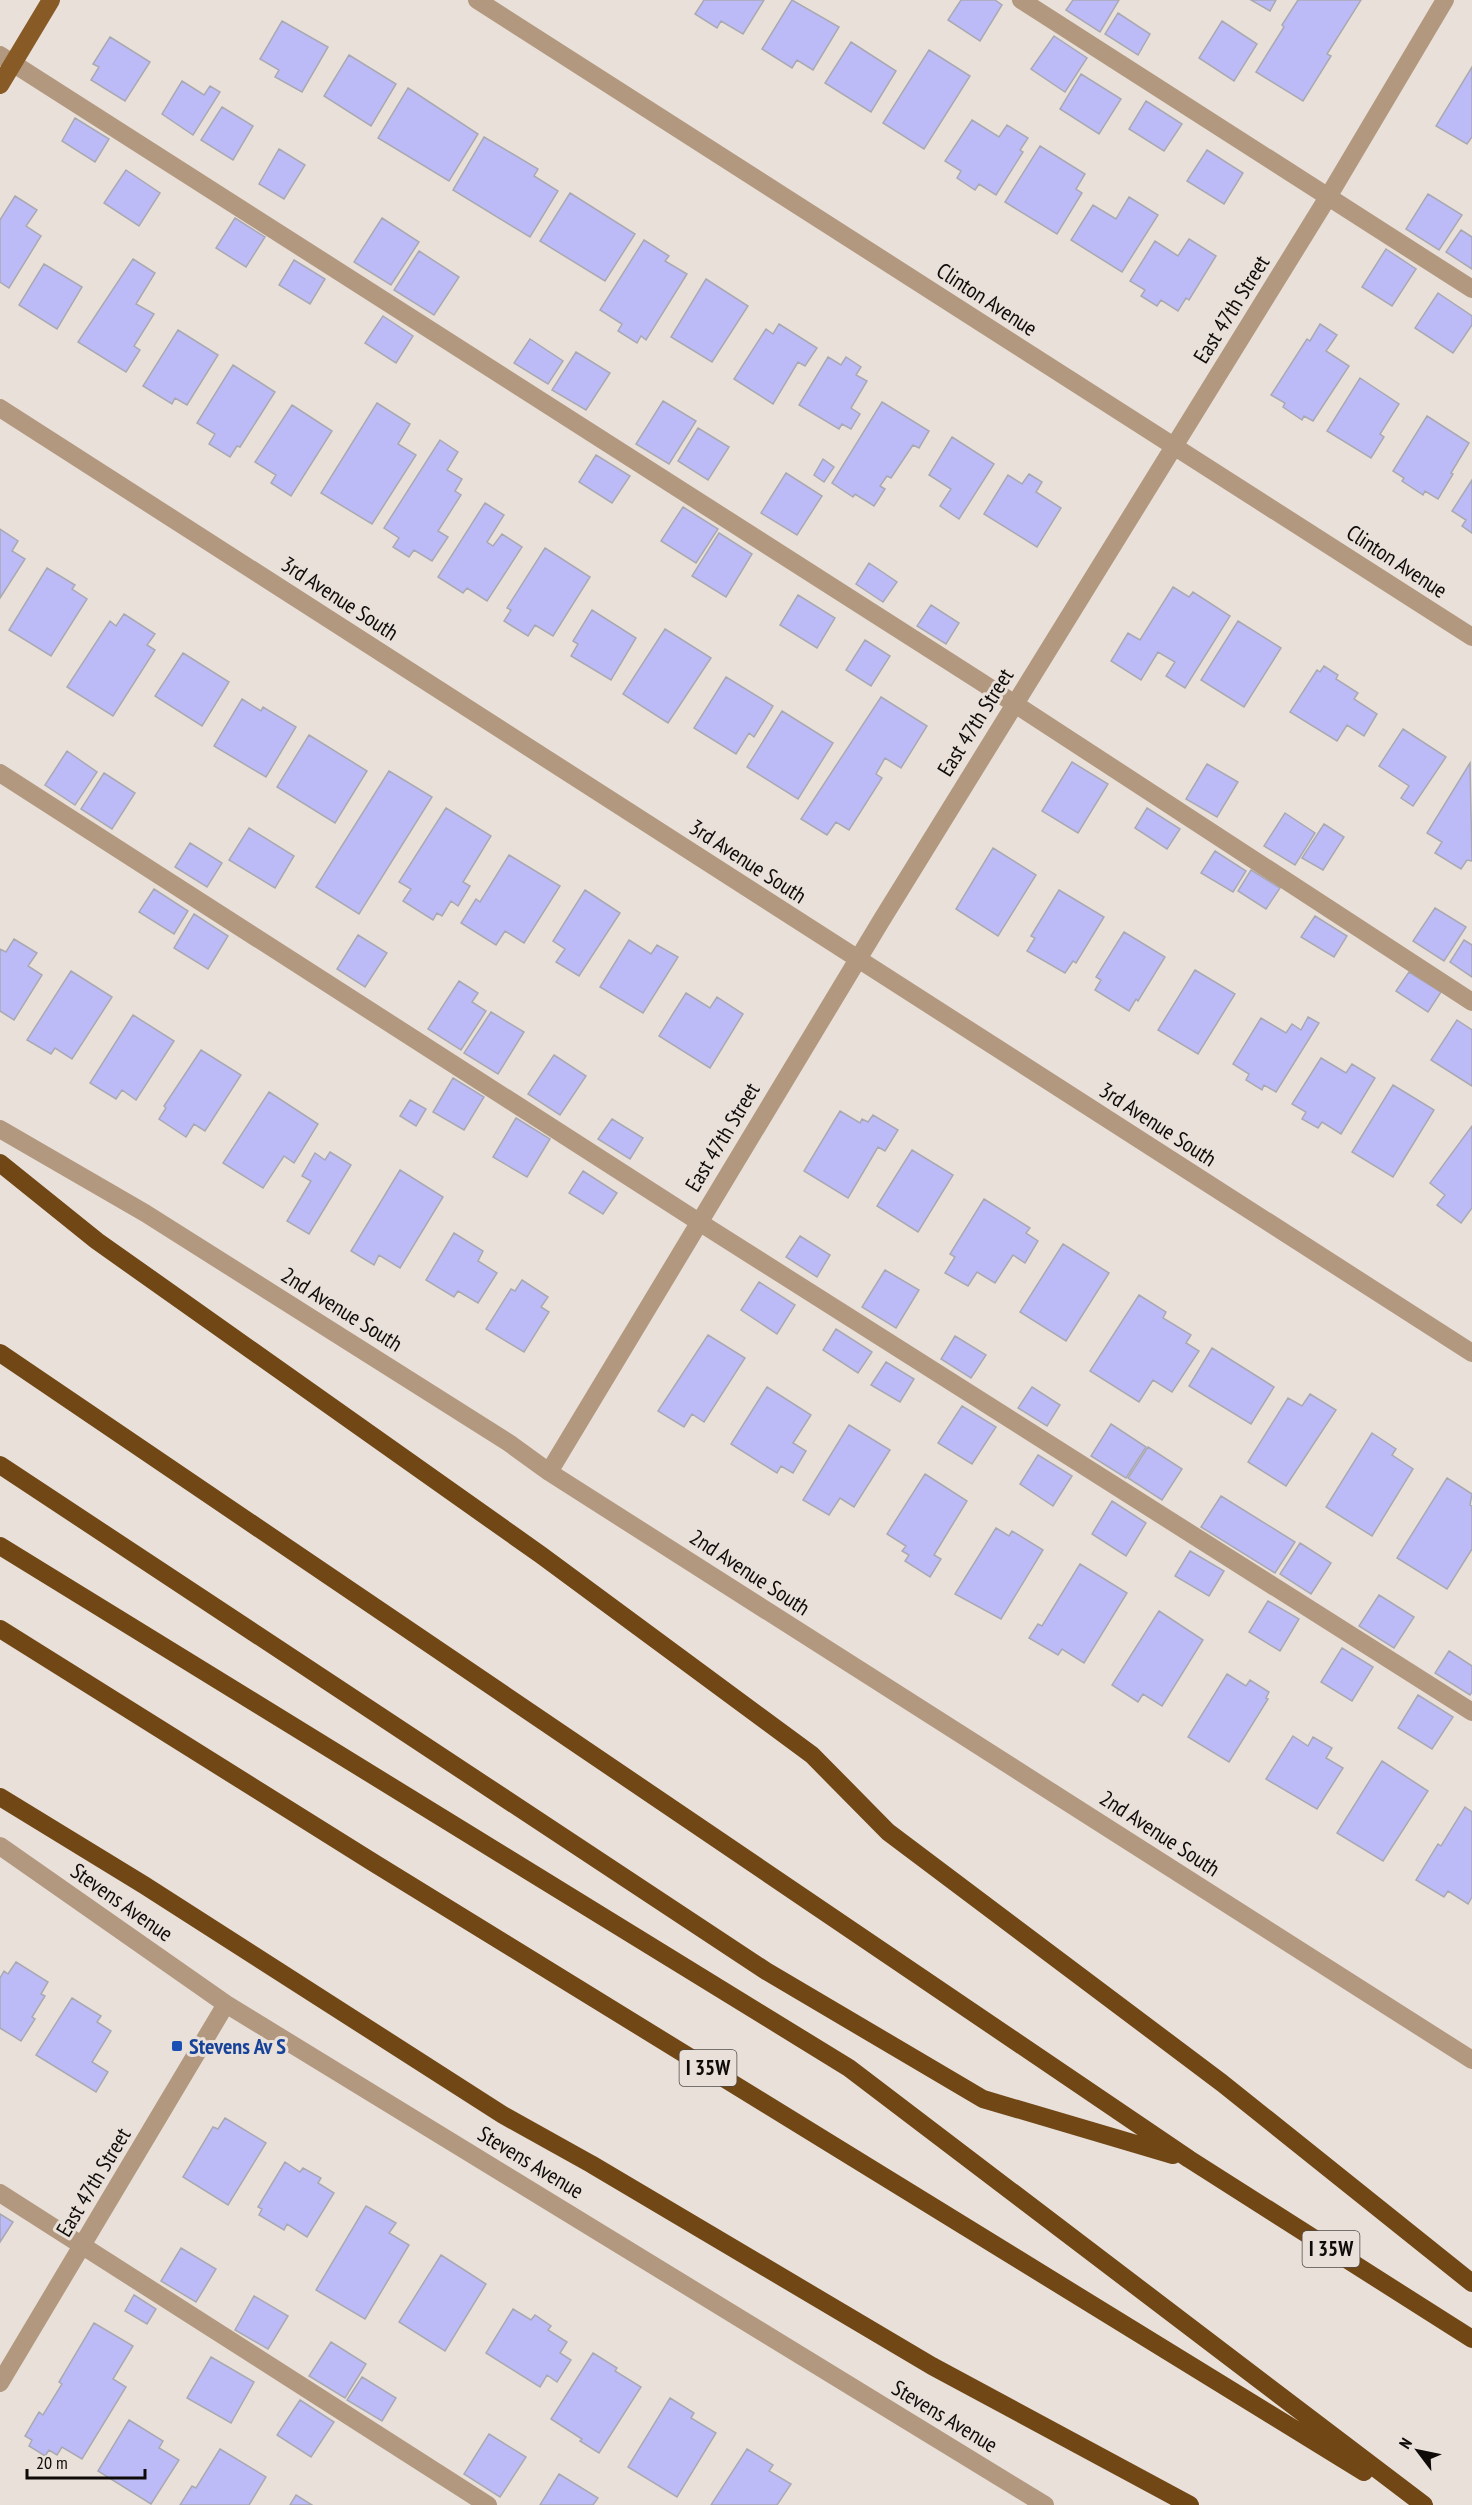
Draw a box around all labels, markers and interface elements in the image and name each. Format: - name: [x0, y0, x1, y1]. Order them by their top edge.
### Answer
- street label: East 47th Street: [1187, 250, 1275, 368]
- street label: Clinton Avenue: [931, 256, 1043, 342]
- street label: Clinton Avenue: [1341, 518, 1453, 604]
- street label: 3rd Avenue South: [276, 550, 404, 646]
- street label: East 47th Street: [931, 663, 1019, 781]
- street label: 3rd Avenue South: [684, 813, 812, 909]
- street label: 3rd Avenue South: [1094, 1076, 1222, 1172]
- street label: East 47th Street: [679, 1078, 765, 1196]
- street label: 2nd Avenue South: [276, 1261, 408, 1357]
- street label: 2nd Avenue South: [685, 1523, 815, 1621]
- street label: 2nd Avenue South: [1095, 1784, 1225, 1882]
- street label: Stevens Avenue: [65, 1857, 179, 1947]
- place label: Stevens Av S: [189, 2032, 286, 2060]
- marker: Stevens Av S: [170, 2039, 184, 2053]
- road number: I 35W: [680, 2050, 736, 2086]
- street label: Stevens Avenue: [473, 2119, 589, 2205]
- street label: East 47th Street: [50, 2123, 136, 2241]
- road number: I 35W: [1302, 2231, 1360, 2267]
- street label: Stevens Avenue: [887, 2373, 1003, 2459]
- north arrow: [1388, 2421, 1448, 2481]
- text: N: [1395, 2434, 1416, 2452]
- scale bar: [27, 2442, 146, 2480]
- text: 20 m: [36, 2451, 68, 2474]

